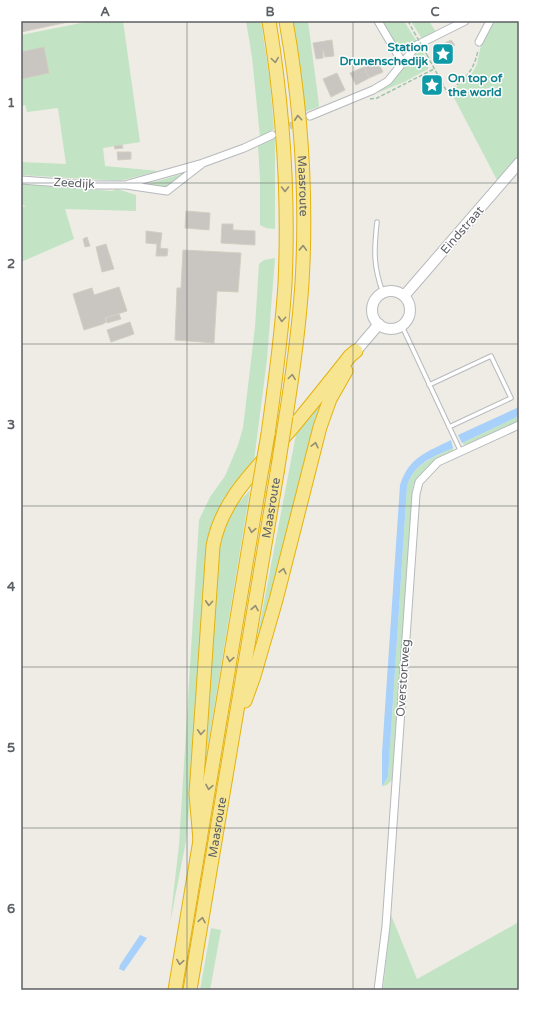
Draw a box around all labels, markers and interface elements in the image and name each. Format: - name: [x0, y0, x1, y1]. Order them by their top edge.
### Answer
- text: A: [100, 4, 110, 20]
- text: B: [265, 4, 275, 20]
- text: C: [430, 4, 440, 20]
- place label: Station Drunenschedijk: [339, 40, 428, 69]
- place icon: Station Drunenschedijk: [430, 41, 456, 67]
- one-way arrow: [270, 57, 279, 63]
- place label: On top of the world: [447, 71, 503, 99]
- place icon: On top of the world: [419, 72, 445, 98]
- text: 1: [7, 95, 15, 111]
- one-way arrow: [293, 115, 302, 121]
- street label: Maasroute: [295, 155, 311, 217]
- street label: Zeedijk: [53, 175, 95, 191]
- one-way arrow: [281, 186, 289, 192]
- street label: Eindstraat: [438, 203, 487, 257]
- one-way arrow: [299, 245, 307, 251]
- text: 2: [7, 256, 15, 272]
- one-way arrow: [278, 316, 287, 322]
- one-way arrow: [287, 374, 296, 380]
- text: 3: [7, 417, 15, 433]
- one-way arrow: [310, 441, 319, 448]
- street label: Maasroute: [259, 476, 283, 539]
- one-way arrow: [248, 527, 257, 533]
- one-way arrow: [278, 567, 287, 574]
- text: 4: [7, 579, 16, 595]
- one-way arrow: [205, 600, 214, 606]
- one-way arrow: [250, 605, 259, 611]
- street label: Overstortweg: [393, 639, 413, 717]
- one-way arrow: [226, 655, 235, 662]
- one-way arrow: [196, 729, 205, 735]
- text: 5: [7, 740, 15, 756]
- one-way arrow: [205, 784, 213, 790]
- street label: Maasroute: [205, 796, 229, 859]
- text: 6: [7, 901, 15, 917]
- one-way arrow: [197, 917, 206, 923]
- one-way arrow: [176, 959, 184, 965]

